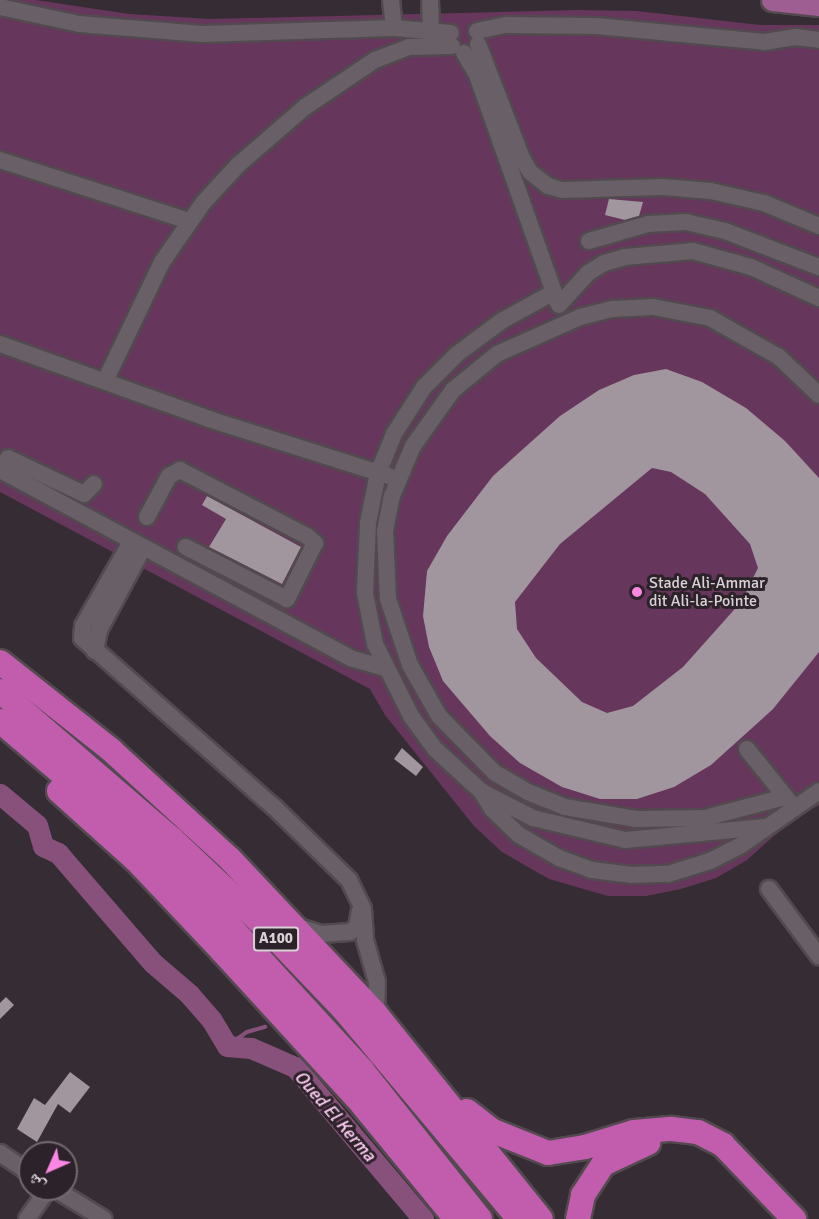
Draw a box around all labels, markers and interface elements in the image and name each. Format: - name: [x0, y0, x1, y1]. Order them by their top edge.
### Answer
- place label: Stade Ali-Ammar dit Ali-la-Pointe: [649, 573, 765, 611]
- marker: Stade Ali-Ammar dit Ali-la-Pointe: [630, 585, 644, 599]
- road number: A100: [252, 927, 300, 951]
- water label: Oued El Kerma: [290, 1066, 380, 1166]
- north arrow: [18, 1141, 78, 1201]
- text: ش: [24, 1169, 50, 1195]

